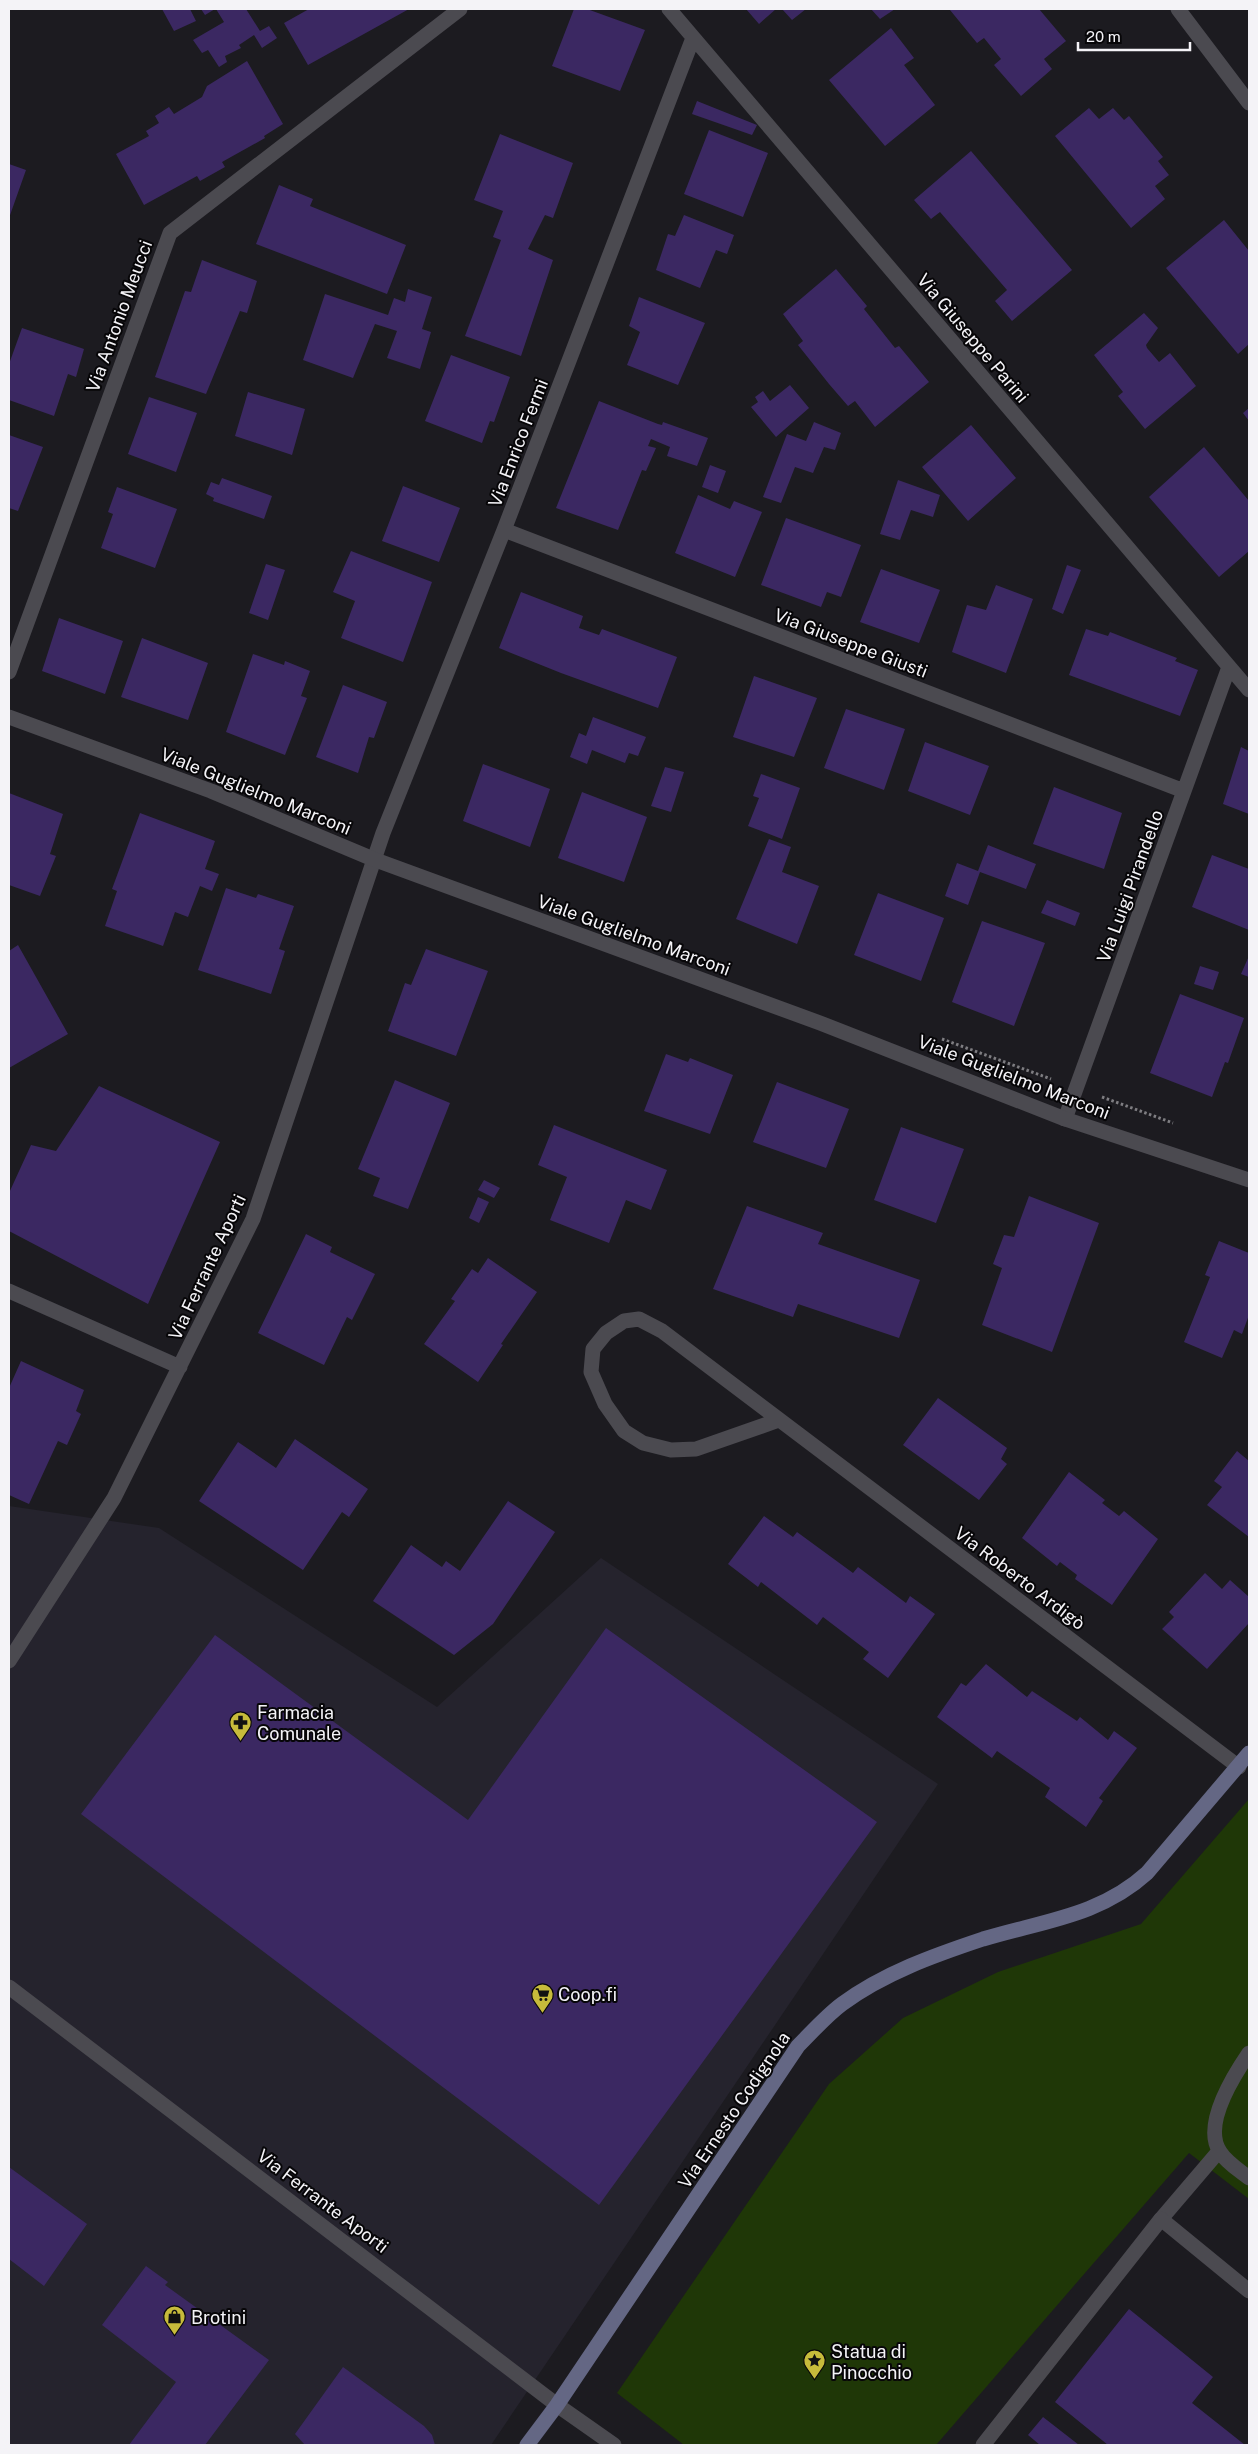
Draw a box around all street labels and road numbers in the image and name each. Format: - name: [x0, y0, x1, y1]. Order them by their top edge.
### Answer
- street label: Via Antonio Meucci: [82, 237, 156, 395]
- street label: Via Giuseppe Parini: [913, 269, 1033, 407]
- street label: Via Enrico Fermi: [484, 376, 552, 510]
- street label: Via Giuseppe Giusti: [771, 604, 931, 682]
- street label: Viale Guglielmo Marconi: [158, 743, 354, 839]
- street label: Via Luigi Pirandello: [1093, 807, 1167, 965]
- street label: Viale Guglielmo Marconi: [535, 890, 733, 980]
- street label: Viale Guglielmo Marconi: [915, 1031, 1113, 1123]
- street label: Via Ferrante Aporti: [164, 1191, 250, 1343]
- street label: Via Roberto Ardigò: [951, 1522, 1089, 1634]
- street label: Via Ernesto Codignola: [674, 2028, 794, 2192]
- street label: Via Ferrante Aporti: [253, 2145, 393, 2257]

